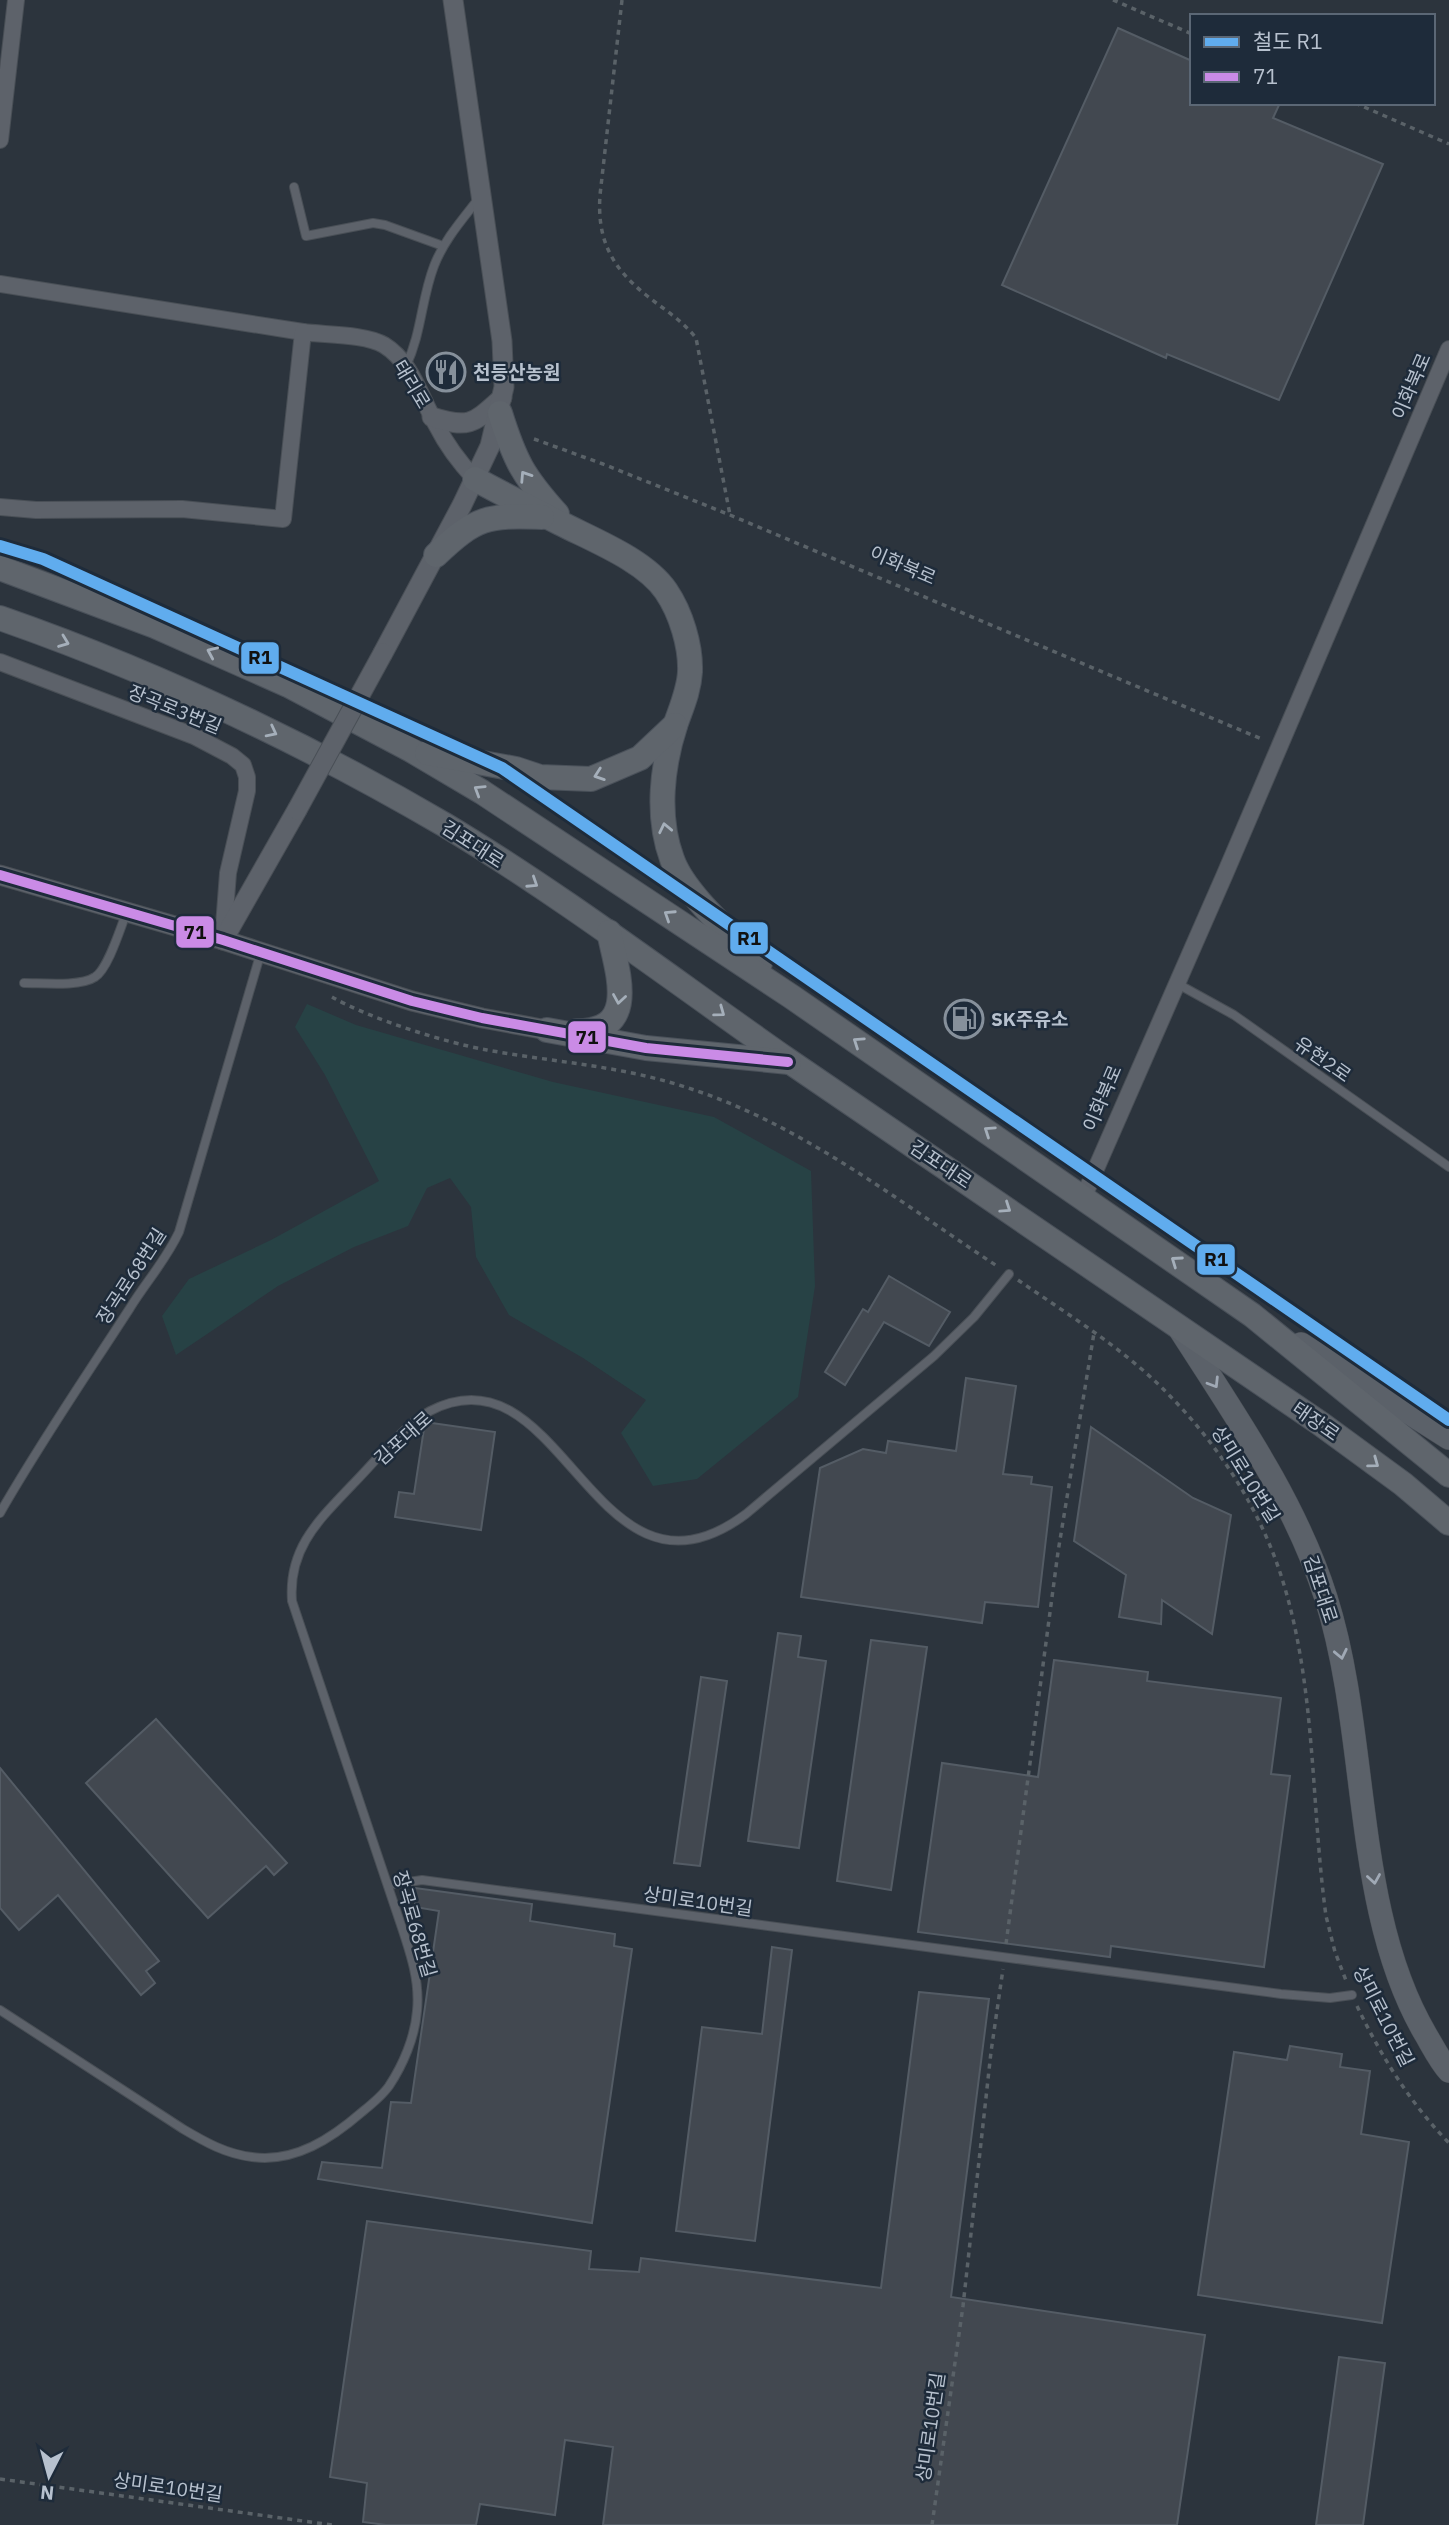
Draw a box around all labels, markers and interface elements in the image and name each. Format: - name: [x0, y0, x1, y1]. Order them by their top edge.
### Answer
- legend: [1190, 14, 1435, 105]
- text: 철도 R1: [1253, 27, 1323, 55]
- text: 71: [1253, 62, 1278, 90]
- street label: 이화북로: [1386, 349, 1436, 423]
- restaurant icon: 천등산농원: [425, 351, 467, 393]
- street label: 태리로: [388, 355, 436, 413]
- place label: 천등산농원: [473, 360, 560, 384]
- one-way arrow: [521, 471, 533, 484]
- street label: 이화북로: [866, 540, 940, 590]
- one-way arrow: [57, 633, 69, 647]
- line badge: R1: [240, 641, 280, 675]
- text: R1: [248, 645, 273, 669]
- one-way arrow: [207, 646, 219, 660]
- street label: 장곡로3번길: [125, 679, 225, 739]
- one-way arrow: [265, 724, 278, 738]
- one-way arrow: [593, 767, 606, 781]
- one-way arrow: [474, 786, 487, 799]
- street label: 김포대로: [437, 815, 509, 873]
- one-way arrow: [659, 822, 674, 834]
- one-way arrow: [525, 874, 538, 887]
- one-way arrow: [664, 911, 677, 924]
- line badge: 71: [175, 915, 215, 949]
- text: 71: [184, 920, 207, 944]
- line badge: R1: [729, 921, 769, 955]
- text: R1: [737, 926, 762, 950]
- one-way arrow: [612, 993, 627, 1005]
- fuel station icon: SK주유소: [943, 998, 985, 1040]
- one-way arrow: [712, 1004, 725, 1016]
- place label: SK주유소: [991, 1007, 1069, 1031]
- line badge: 71: [567, 1020, 607, 1054]
- text: 71: [576, 1025, 599, 1049]
- street label: 유현2로: [1290, 1031, 1356, 1087]
- one-way arrow: [853, 1038, 866, 1050]
- street label: 이화북로: [1077, 1061, 1127, 1135]
- one-way arrow: [984, 1127, 997, 1140]
- street label: 김포대로: [905, 1135, 977, 1193]
- one-way arrow: [998, 1200, 1011, 1212]
- street label: 장곡로68번길: [91, 1223, 171, 1329]
- line badge: R1: [1196, 1243, 1236, 1276]
- text: R1: [1204, 1247, 1229, 1271]
- one-way arrow: [1171, 1257, 1184, 1269]
- one-way arrow: [1206, 1375, 1219, 1388]
- street label: 태장로: [1288, 1396, 1344, 1446]
- street label: 김포대로: [369, 1406, 437, 1470]
- street label: 상미로10번길: [1207, 1421, 1285, 1527]
- one-way arrow: [1366, 1455, 1379, 1467]
- street label: 김포대로: [1299, 1552, 1343, 1626]
- one-way arrow: [1332, 1648, 1347, 1660]
- street label: 장곡로68번길: [388, 1868, 442, 1980]
- one-way arrow: [1366, 1873, 1381, 1885]
- street label: 상미로10번길: [642, 1881, 754, 1921]
- street label: 상미로10번길: [1348, 1961, 1420, 2071]
- street label: 상미로10번길: [910, 2371, 950, 2483]
- north arrow: [14, 2441, 84, 2511]
- street label: 상미로10번길: [112, 2467, 224, 2507]
- text: N: [39, 2480, 55, 2506]

